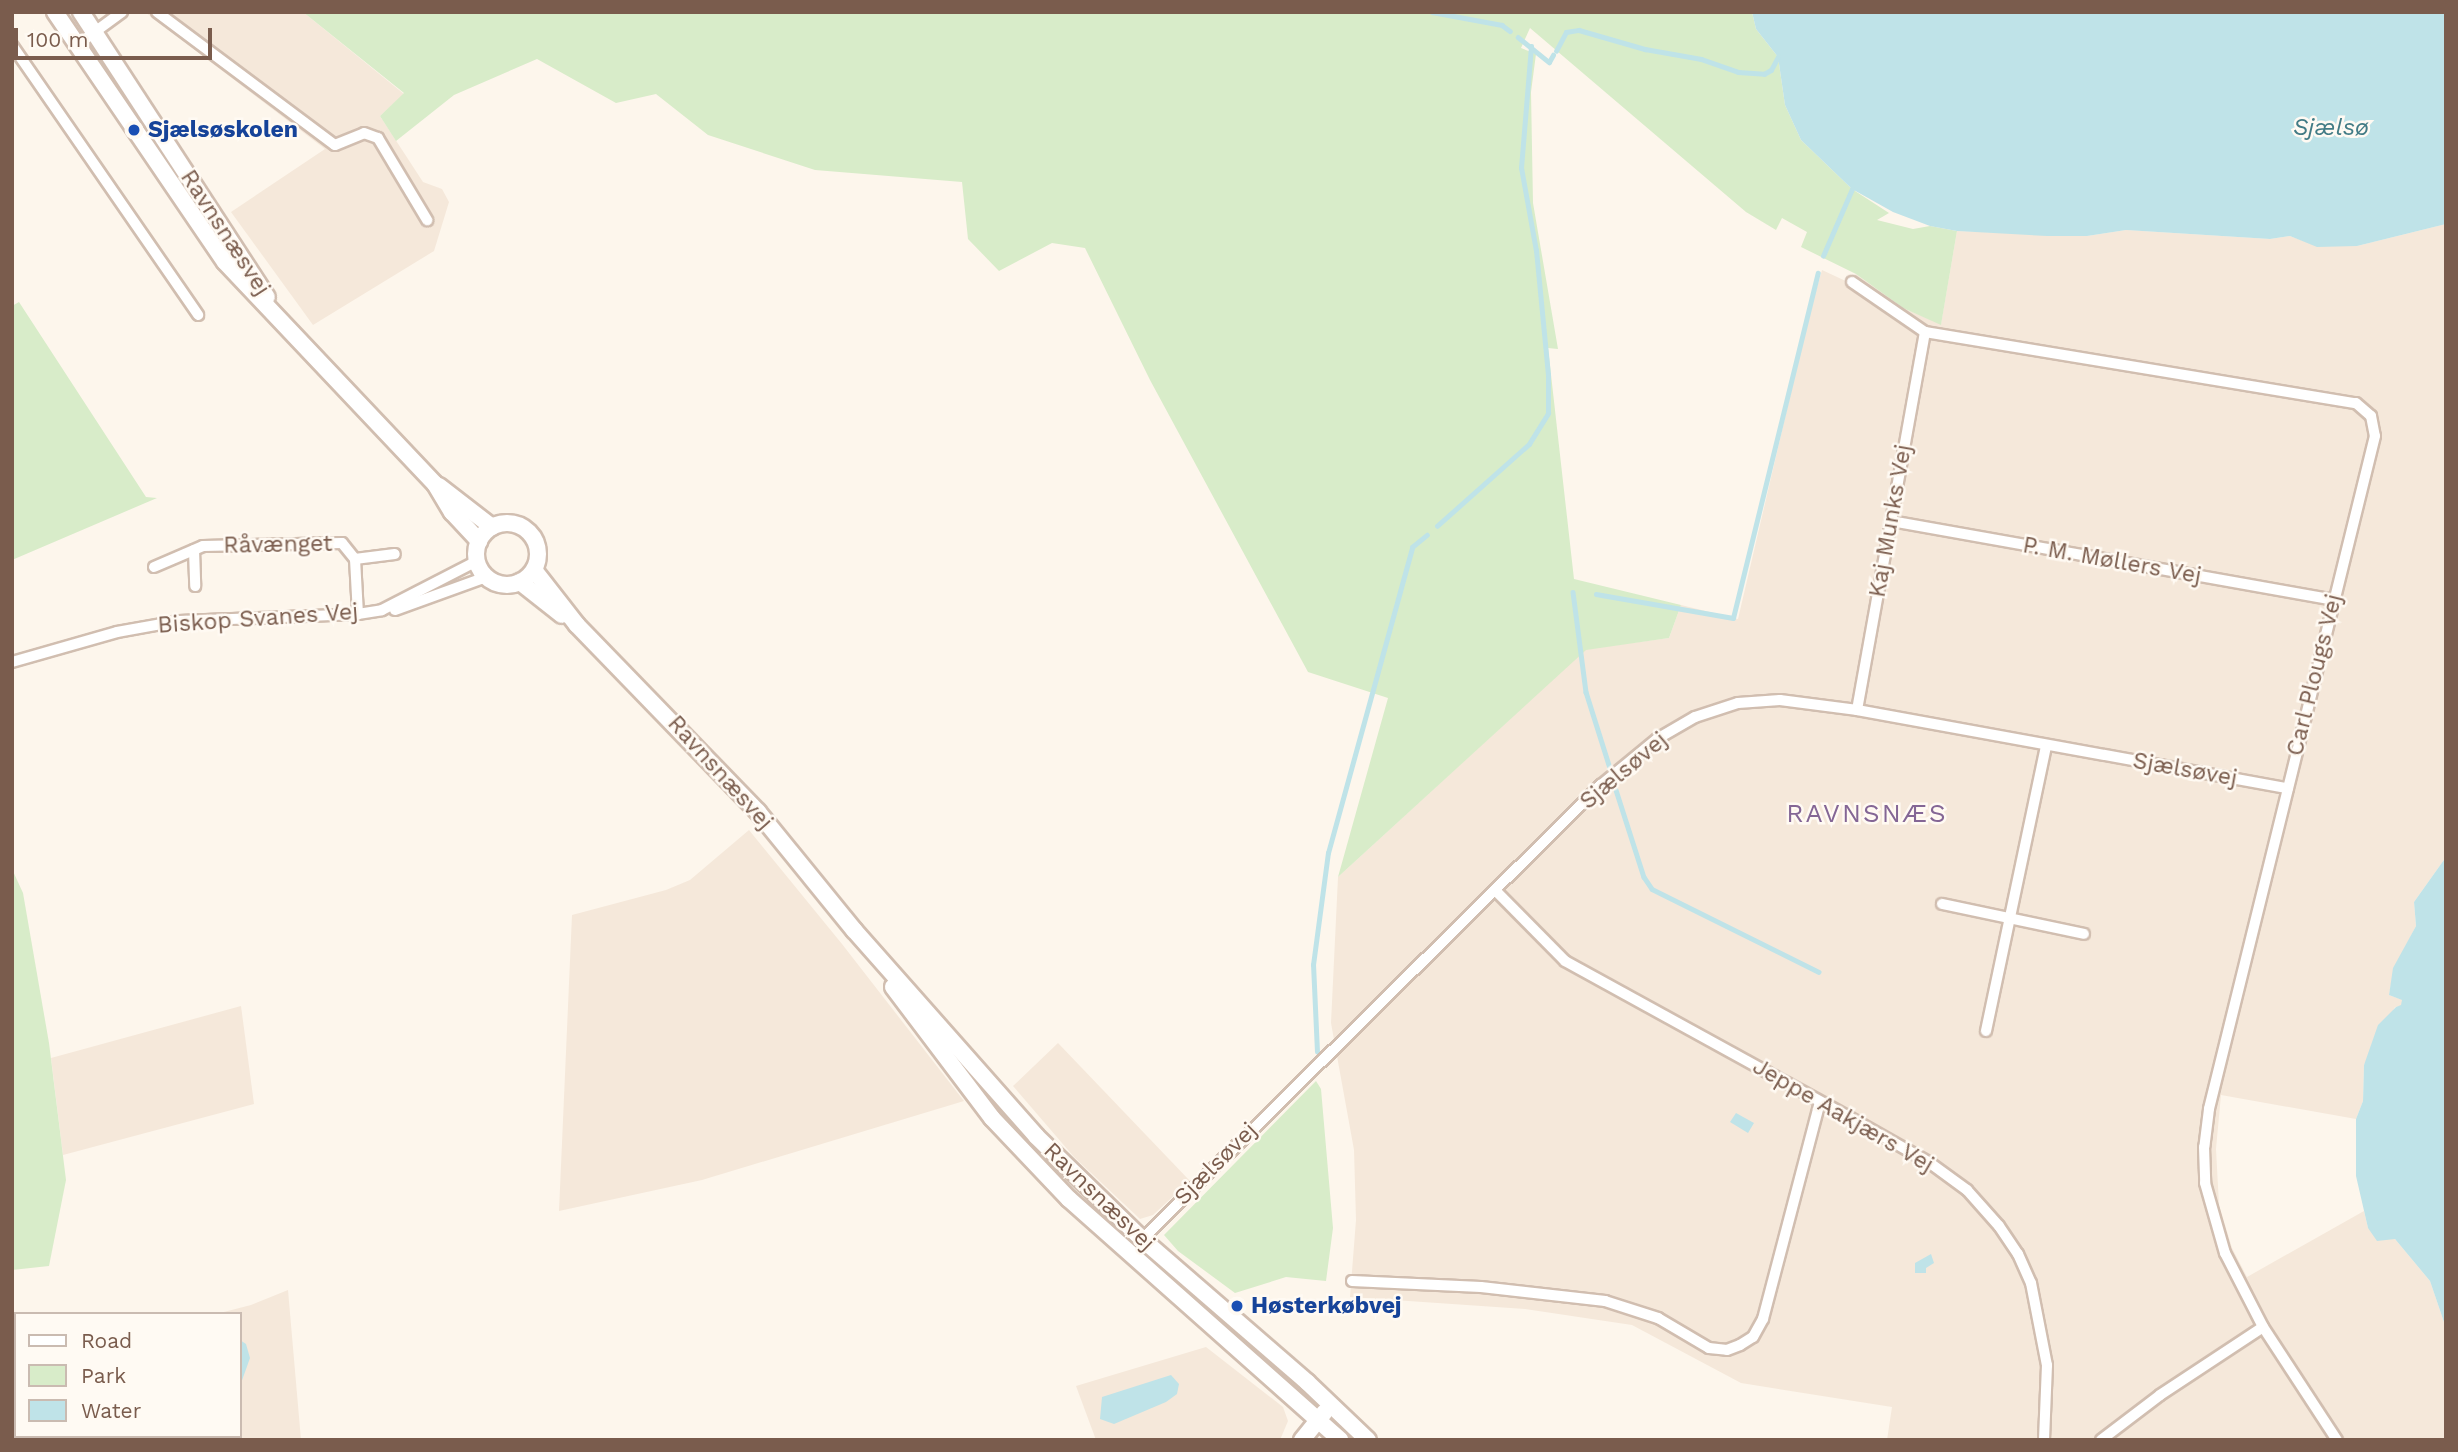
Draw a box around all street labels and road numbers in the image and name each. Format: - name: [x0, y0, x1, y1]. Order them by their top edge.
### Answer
- street label: Ravnsnæsvej: [174, 165, 276, 301]
- street label: Kaj Munks Vej: [1864, 442, 1918, 600]
- street label: Råvænget: [223, 530, 333, 560]
- street label: P. M. Møllers Vej: [2020, 532, 2204, 590]
- street label: Carl Plougs Vej: [2281, 590, 2349, 760]
- street label: Biskop Svanes Vej: [156, 598, 360, 640]
- street label: Ravnsnæsvej: [661, 710, 779, 836]
- street label: Sjælsøvej: [1575, 726, 1673, 816]
- street label: Sjælsøvej: [2131, 747, 2239, 793]
- street label: Jeppe Aakjærs Vej: [1747, 1053, 1939, 1179]
- street label: Sjælsøvej: [1169, 1117, 1263, 1211]
- street label: Ravnsnæsvej: [1038, 1137, 1160, 1257]

